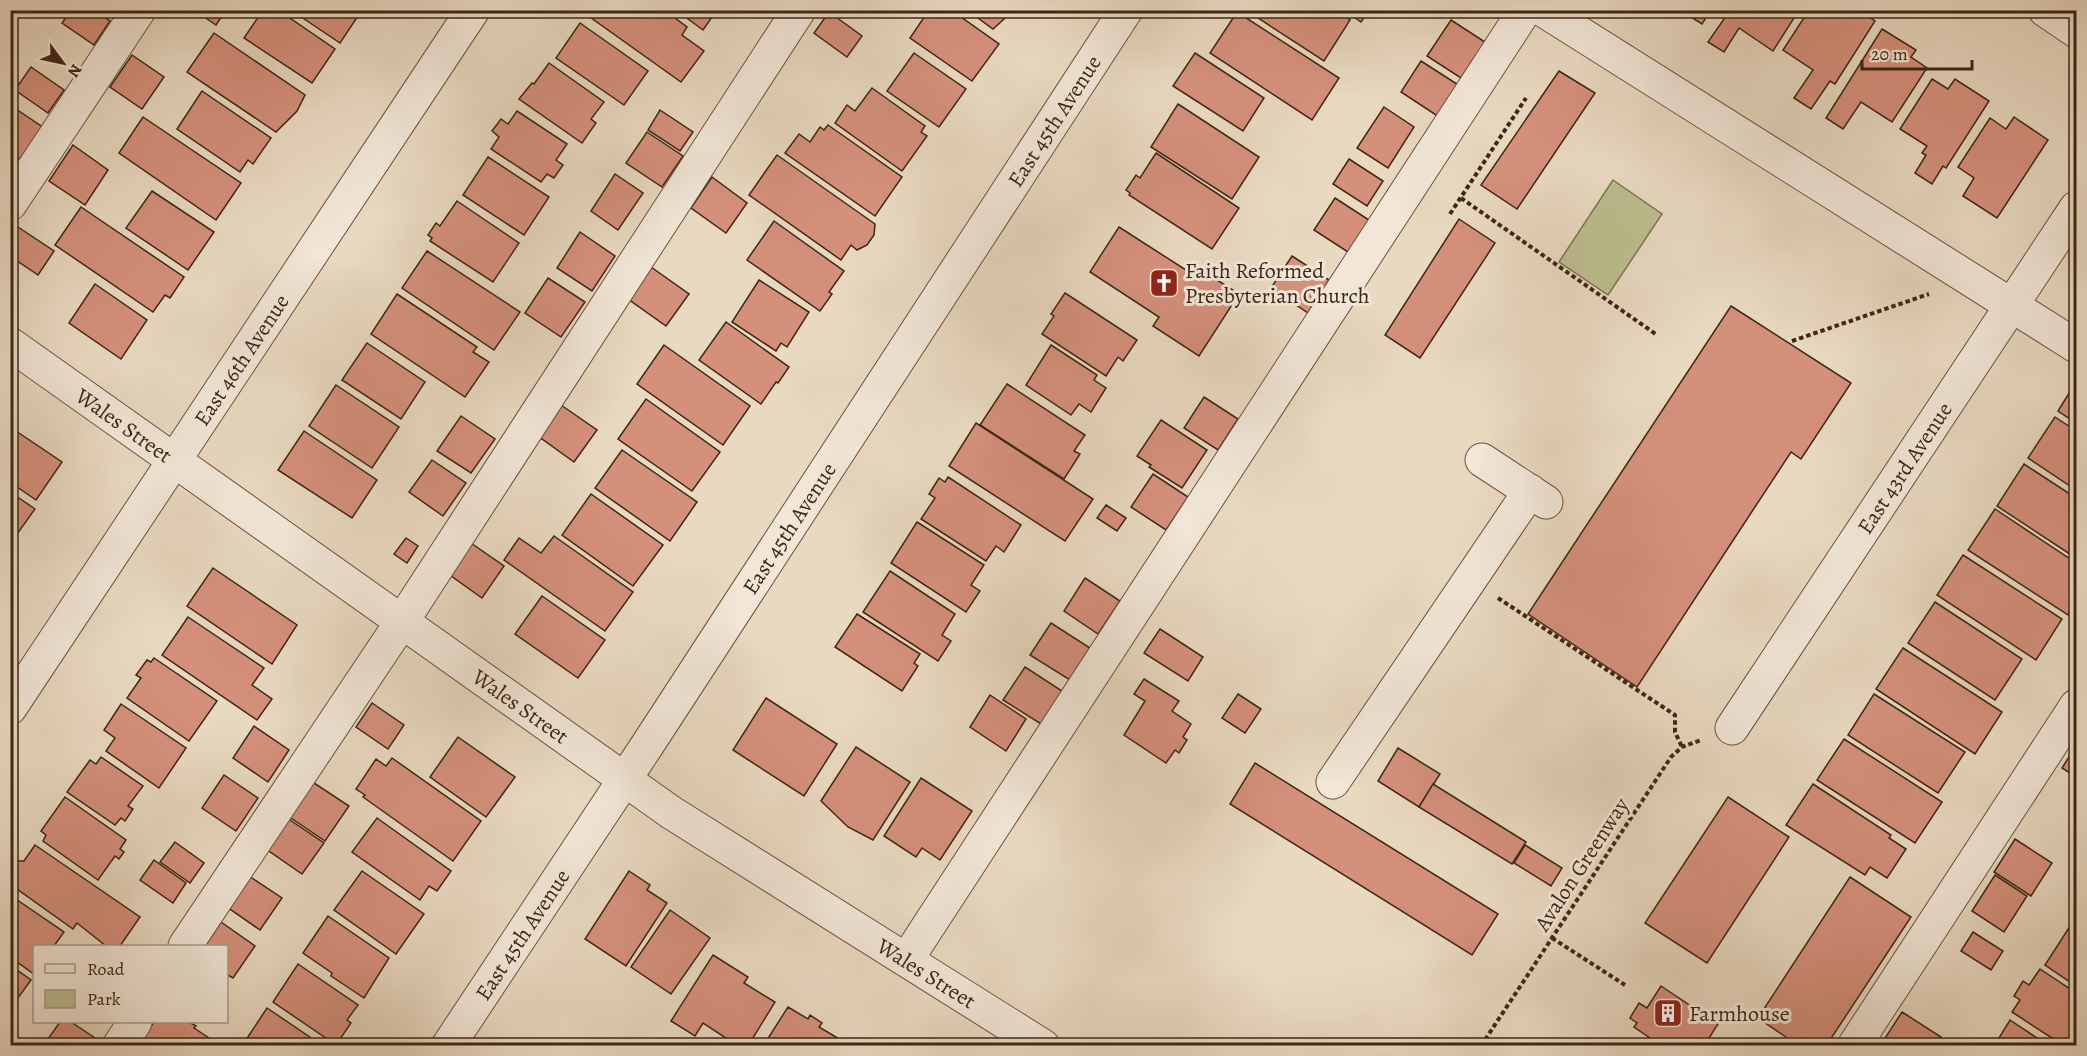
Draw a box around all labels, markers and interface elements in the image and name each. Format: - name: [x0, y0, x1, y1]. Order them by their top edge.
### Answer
- north arrow: [33, 33, 93, 93]
- scale bar: [1862, 33, 1972, 71]
- text: 20 m: [1871, 42, 1908, 66]
- street label: East 45th Avenue: [1001, 50, 1109, 193]
- text: N: [62, 60, 87, 82]
- place label: Faith Reformed Presbyterian Church: [1185, 256, 1370, 311]
- church icon: Faith Reformed Presbyterian Church: [1148, 267, 1180, 299]
- street label: East 46th Avenue: [187, 288, 297, 432]
- street label: Wales Street: [69, 381, 178, 470]
- street label: East 43rd Avenue: [1850, 397, 1960, 540]
- street label: East 45th Avenue: [736, 457, 843, 600]
- street label: Wales Street: [465, 662, 574, 751]
- street label: Avalon Greenway: [1527, 792, 1636, 938]
- street label: East 45th Avenue: [468, 863, 577, 1006]
- street label: Wales Street: [870, 931, 981, 1016]
- legend: [33, 945, 228, 1023]
- text: Road: [87, 957, 125, 981]
- text: Park: [87, 987, 121, 1011]
- building icon: Farmhouse: [1652, 997, 1684, 1029]
- place label: Farmhouse: [1689, 999, 1790, 1029]

